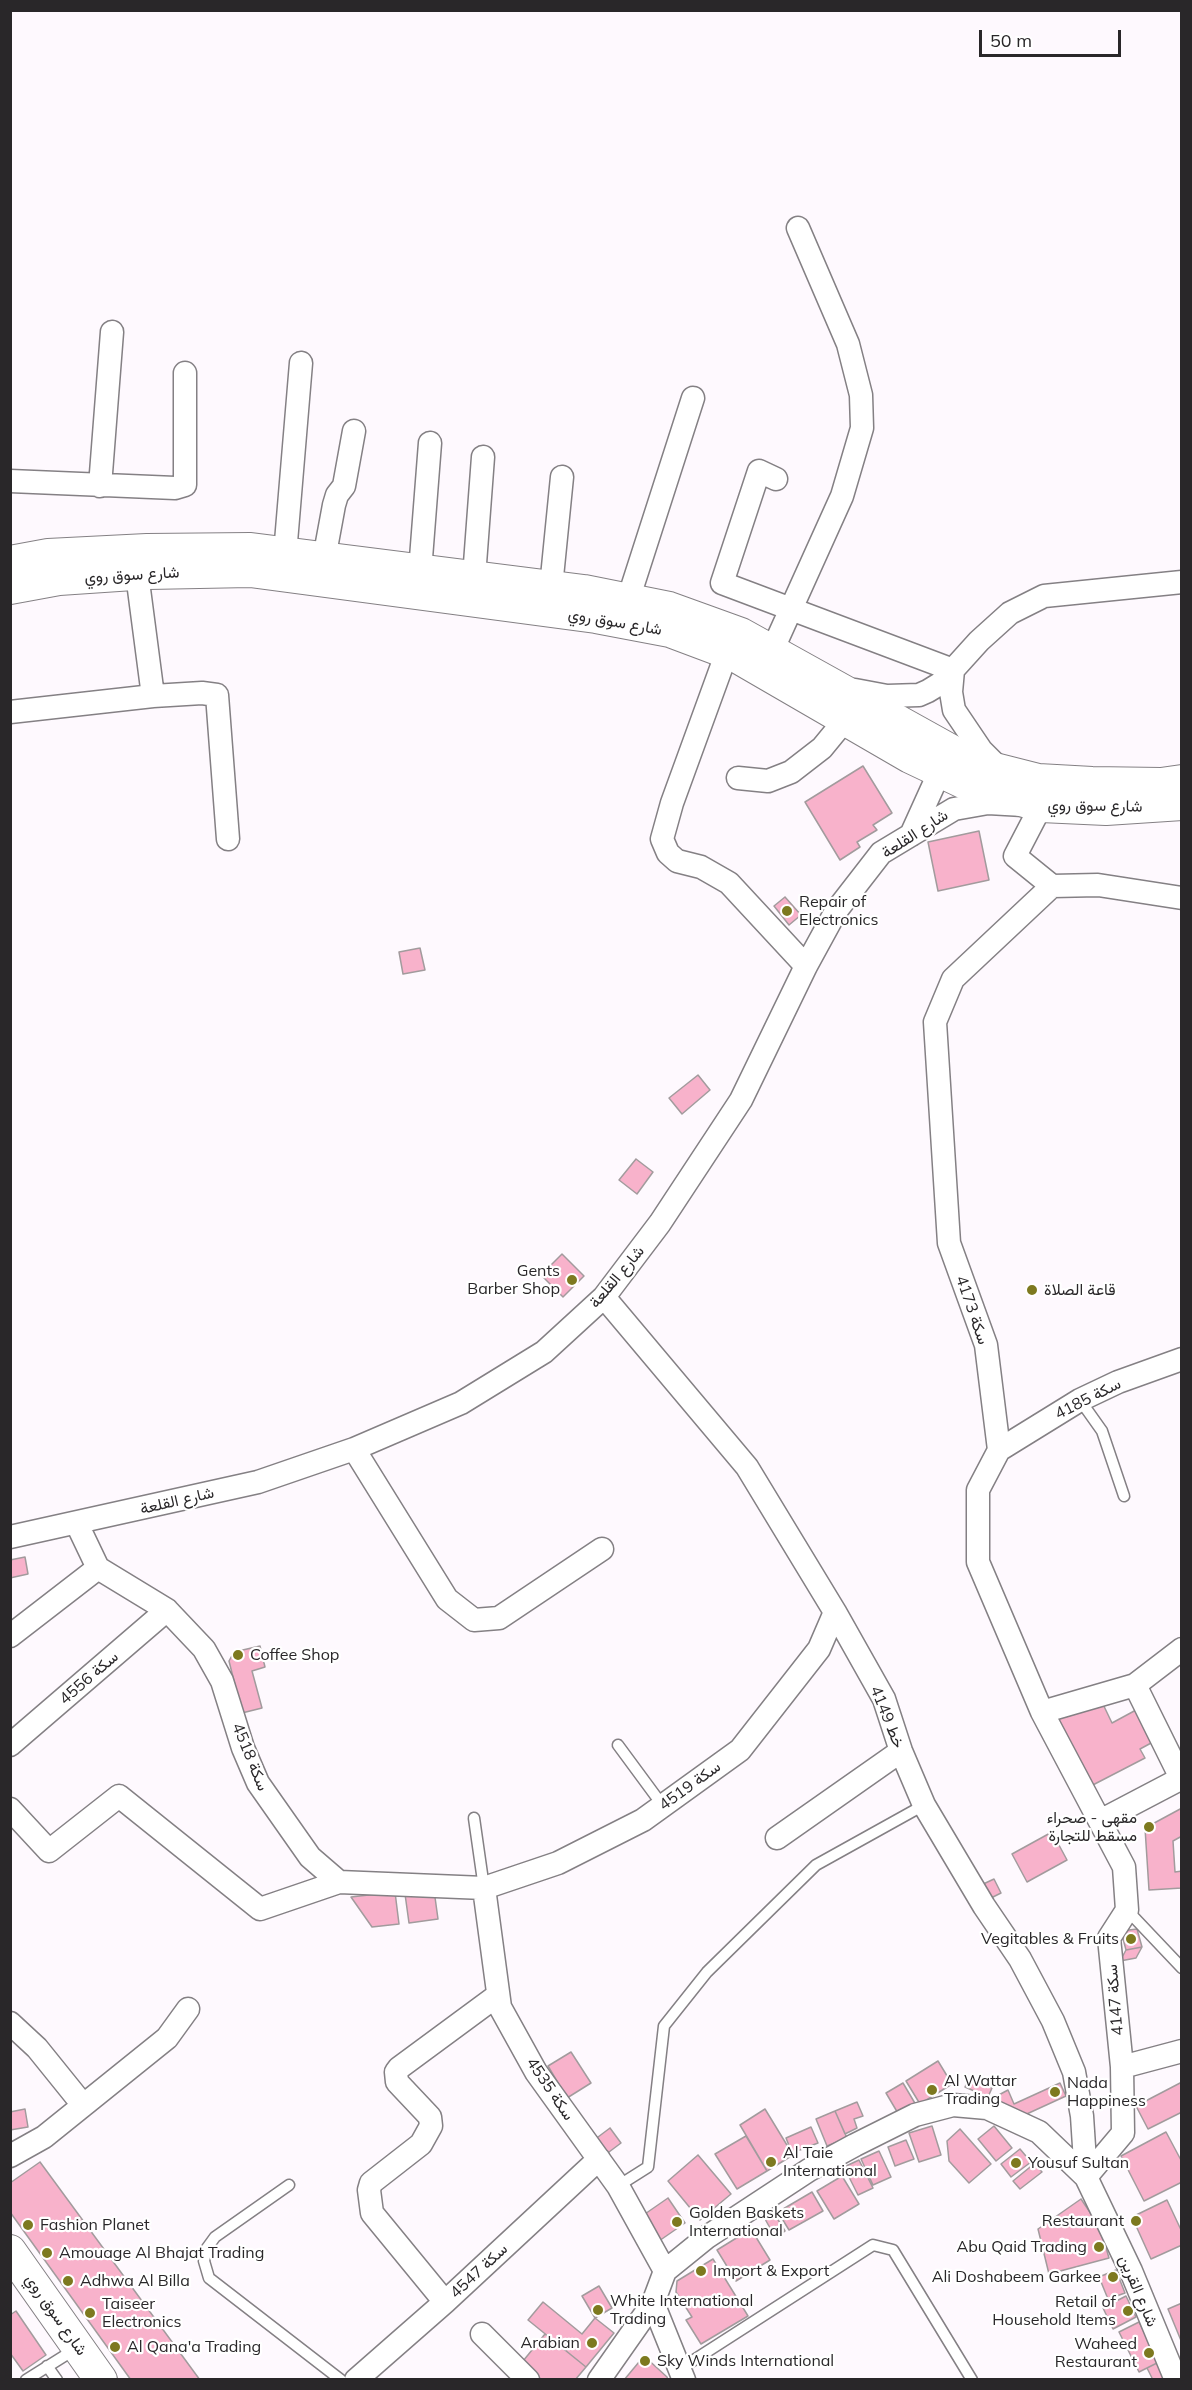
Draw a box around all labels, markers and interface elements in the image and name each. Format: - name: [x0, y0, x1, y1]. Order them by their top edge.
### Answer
- scale bar: [982, 18, 1124, 56]
- text: 50 m: [990, 29, 1032, 52]
- street label: شارع سوق روي: [84, 563, 180, 587]
- street label: شارع سوق روي: [567, 604, 663, 640]
- street label: شارع سوق روي: [1047, 796, 1143, 816]
- street label: شارع القلعة: [878, 805, 952, 863]
- place label: Repair of Electronics: [799, 892, 878, 930]
- marker: Repair of Electronics: [780, 904, 794, 918]
- street label: شارع القلعة: [585, 1242, 649, 1312]
- place label: Gents Barber Shop: [467, 1261, 560, 1299]
- marker: Gents Barber Shop: [565, 1273, 579, 1287]
- street label: سكة 4173: [951, 1273, 993, 1347]
- place label: قاعة الصلاة: [1044, 1280, 1115, 1300]
- marker: قاعة الصلاة: [1025, 1283, 1039, 1297]
- street label: سكة 4185: [1052, 1374, 1124, 1424]
- street label: شارع القلعة: [138, 1483, 216, 1519]
- place label: Coffee Shop: [250, 1645, 339, 1665]
- street label: سكة 4556: [56, 1647, 122, 1709]
- marker: Coffee Shop: [231, 1648, 245, 1662]
- street label: 4149 خط: [866, 1683, 908, 1751]
- street label: سكة 4518: [228, 1720, 272, 1794]
- street label: سكة 4519: [655, 1757, 725, 1815]
- place label: مقهى - صحراء مسقط للتجارة: [1047, 1808, 1137, 1846]
- marker: مقهى - صحراء مسقط للتجارة: [1142, 1820, 1156, 1834]
- place label: Vegitables & Fruits: [981, 1929, 1119, 1949]
- marker: Vegitables & Fruits: [1124, 1932, 1138, 1946]
- street label: سكة 4147: [1102, 1963, 1128, 2037]
- street label: سكة 4535: [522, 2054, 578, 2124]
- place label: Al Wattar Trading: [944, 2071, 1017, 2109]
- place label: Nada Happiness: [1067, 2073, 1146, 2111]
- marker: Al Wattar Trading: [925, 2083, 939, 2097]
- marker: Nada Happiness: [1048, 2085, 1062, 2099]
- place label: Al Taie International: [783, 2143, 877, 2181]
- place label: Yousuf Sultan: [1028, 2153, 1129, 2173]
- marker: Al Taie International: [764, 2155, 778, 2169]
- marker: Yousuf Sultan: [1009, 2156, 1023, 2170]
- place label: Golden Baskets International: [689, 2203, 804, 2241]
- place label: Restaurant: [1042, 2211, 1124, 2231]
- marker: Restaurant: [1129, 2214, 1143, 2228]
- place label: Fashion Planet: [40, 2215, 150, 2235]
- marker: Golden Baskets International: [670, 2215, 684, 2229]
- marker: Fashion Planet: [21, 2218, 35, 2232]
- place label: Abu Qaid Trading: [956, 2237, 1087, 2257]
- street label: سكة 4547: [446, 2240, 512, 2302]
- marker: Abu Qaid Trading: [1092, 2240, 1106, 2254]
- place label: Amouage Al Bhajat Trading: [59, 2243, 264, 2263]
- marker: Amouage Al Bhajat Trading: [40, 2246, 54, 2260]
- street label: شارع القرين: [1114, 2252, 1162, 2330]
- place label: Import & Export: [713, 2261, 829, 2281]
- marker: Import & Export: [694, 2264, 708, 2278]
- place label: Ali Doshabeem Garkee: [932, 2267, 1101, 2287]
- marker: Ali Doshabeem Garkee: [1106, 2270, 1120, 2284]
- street label: شارع سوق روي: [21, 2271, 91, 2359]
- place label: Adhwa Al Billa: [80, 2271, 190, 2291]
- marker: Adhwa Al Billa: [61, 2274, 75, 2288]
- place label: White International Trading: [610, 2291, 753, 2329]
- place label: Retail of Household Items: [992, 2292, 1116, 2330]
- place label: Taiseer Electronics: [102, 2294, 181, 2332]
- marker: White International Trading: [591, 2303, 605, 2317]
- marker: Retail of Household Items: [1121, 2304, 1135, 2318]
- marker: Taiseer Electronics: [83, 2306, 97, 2320]
- place label: Arabian: [521, 2333, 580, 2353]
- place label: Waheed Restaurant: [1055, 2334, 1137, 2372]
- marker: Arabian: [585, 2336, 599, 2350]
- place label: Al Qana'a Trading: [127, 2337, 261, 2357]
- marker: Al Qana'a Trading: [108, 2340, 122, 2354]
- marker: Waheed Restaurant: [1142, 2346, 1156, 2360]
- place label: Sky Winds International: [657, 2351, 834, 2371]
- marker: Sky Winds International: [638, 2354, 652, 2368]

